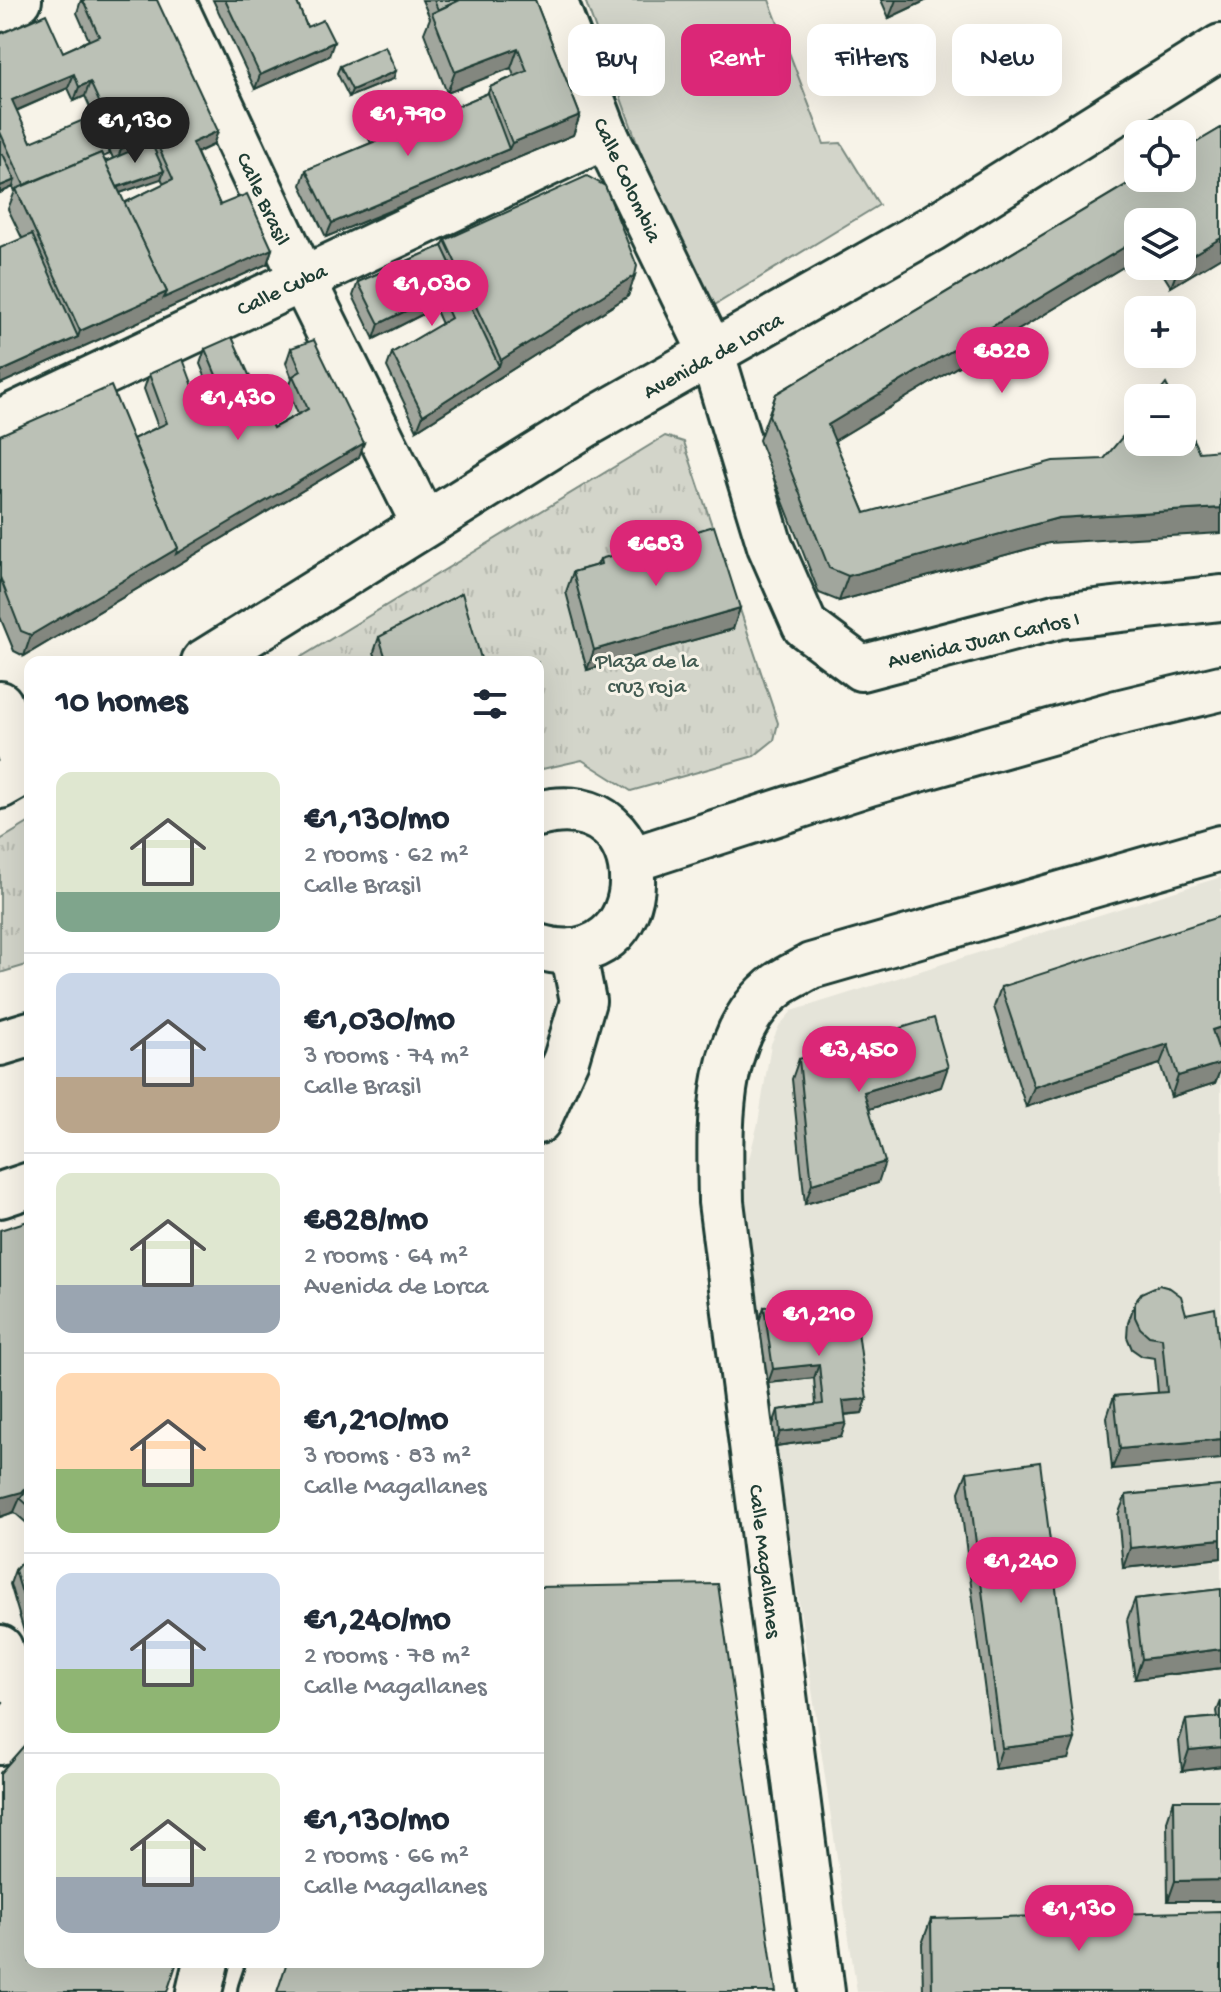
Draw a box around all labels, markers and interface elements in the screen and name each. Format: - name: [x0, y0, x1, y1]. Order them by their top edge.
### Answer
- chip: Buy: [568, 24, 665, 96]
- chip: Rent: [681, 24, 791, 96]
- chip: Filters: [807, 24, 936, 96]
- chip: New: [952, 24, 1062, 96]
- pin: €1,790: [343, 90, 473, 158]
- pin: €1,130: [70, 97, 200, 165]
- text: €1,790: [370, 100, 446, 131]
- text: €1,130: [99, 107, 171, 138]
- street label: Calle Colombia: [585, 114, 666, 248]
- map controls: [1124, 120, 1196, 456]
- button: locate: [1124, 120, 1196, 192]
- street label: Calle Brasil: [229, 149, 294, 250]
- button: layers: [1124, 208, 1196, 280]
- street label: Calle Cuba: [233, 259, 333, 324]
- pin: €1,030: [367, 260, 497, 328]
- text: €1,030: [393, 270, 471, 301]
- button: +: [1124, 296, 1196, 368]
- street label: Avenida de Lorca: [639, 308, 789, 407]
- pin: €828: [955, 327, 1049, 395]
- text: €828: [974, 337, 1030, 368]
- pin: €1,430: [173, 374, 303, 442]
- text: €1,430: [201, 384, 275, 415]
- button: −: [1124, 384, 1196, 456]
- pin: €683: [609, 520, 703, 588]
- text: €683: [628, 530, 684, 561]
- street label: Avenida Juan Carlos I: [885, 607, 1082, 677]
- park label: Plaza de la cruz roja: [595, 650, 699, 701]
- icon: filters: [468, 682, 512, 726]
- text: 10 homes: [56, 684, 187, 724]
- text: €1,130/mo: [304, 801, 449, 841]
- icon: home: [120, 804, 216, 900]
- text: 2 rooms · 62 m²: [304, 841, 468, 872]
- text: Calle Brasil: [304, 872, 421, 903]
- text: €1,030/mo: [304, 1002, 455, 1042]
- icon: home: [120, 1005, 216, 1101]
- pin: €3,450: [794, 1026, 924, 1094]
- text: €3,450: [820, 1036, 898, 1067]
- text: 3 rooms · 74 m²: [304, 1042, 469, 1073]
- text: Calle Brasil: [304, 1073, 421, 1104]
- text: €828/mo: [304, 1202, 428, 1242]
- icon: home: [120, 1205, 216, 1301]
- text: 2 rooms · 64 m²: [304, 1242, 468, 1273]
- text: Avenida de Lorca: [304, 1273, 488, 1304]
- pin: €1,210: [754, 1290, 884, 1358]
- text: €1,210: [783, 1300, 855, 1331]
- text: €1,210/mo: [304, 1402, 448, 1442]
- icon: home: [120, 1405, 216, 1501]
- text: 3 rooms · 83 m²: [304, 1442, 471, 1473]
- text: Calle Magallanes: [304, 1473, 486, 1504]
- street label: Calle Magallanes: [741, 1483, 785, 1641]
- pin: €1,240: [956, 1537, 1086, 1605]
- text: €1,240: [984, 1547, 1058, 1578]
- text: €1,240/mo: [304, 1602, 451, 1642]
- icon: home: [120, 1605, 216, 1701]
- text: 2 rooms · 78 m²: [304, 1642, 470, 1673]
- text: Calle Magallanes: [304, 1673, 486, 1704]
- text: €1,130/mo: [304, 1802, 449, 1842]
- icon: home: [120, 1805, 216, 1901]
- text: 2 rooms · 66 m²: [304, 1842, 469, 1873]
- text: Calle Magallanes: [304, 1873, 486, 1904]
- pin: €1,130: [1014, 1885, 1144, 1953]
- text: €1,130: [1043, 1895, 1115, 1926]

